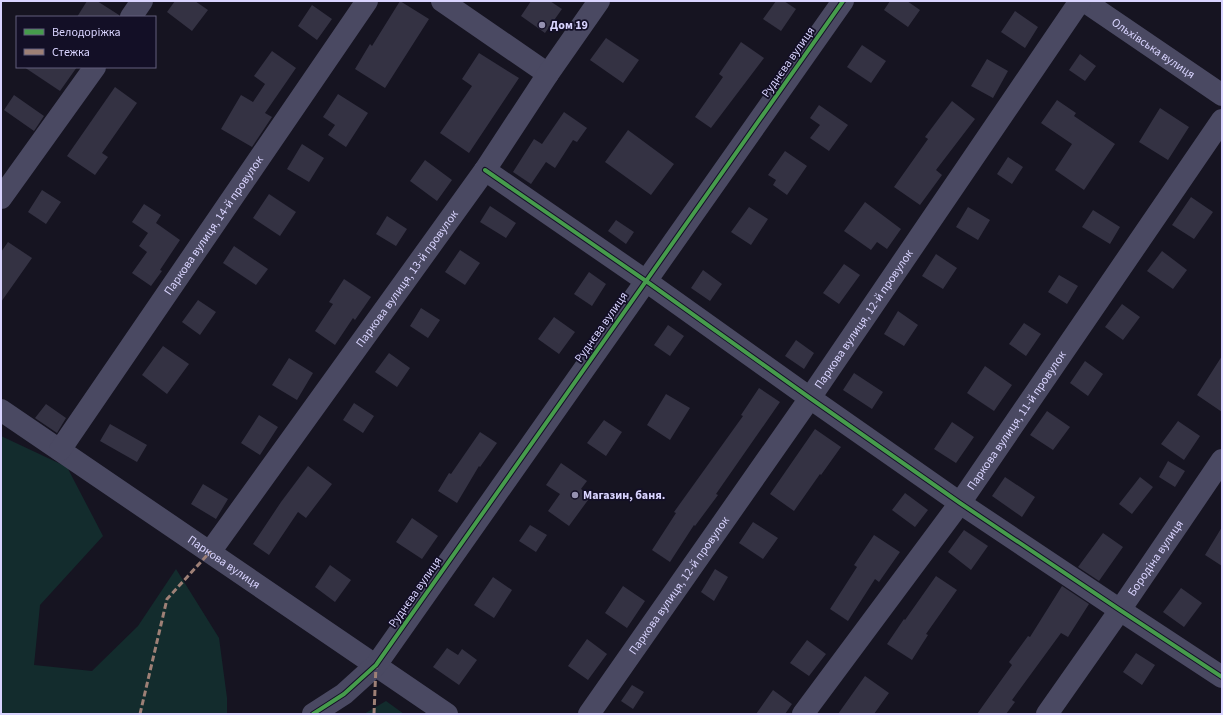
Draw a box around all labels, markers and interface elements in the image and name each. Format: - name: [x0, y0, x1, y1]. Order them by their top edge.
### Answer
- street label: Ольхівська вулиця: [1108, 14, 1198, 83]
- legend: [16, 16, 156, 68]
- place label: Дом 19: [550, 17, 588, 34]
- marker: Дом 19: [537, 20, 547, 30]
- street label: Руднєва вулиця: [758, 23, 819, 101]
- text: Велодоріжка: [52, 24, 121, 41]
- text: Стежка: [52, 44, 90, 61]
- street label: Паркова вулиця, 14-й провулок: [160, 153, 268, 299]
- street label: Паркова вулиця, 13-й провулок: [352, 207, 463, 351]
- street label: Паркова вулиця, 12-й провулок: [810, 246, 918, 393]
- street label: Руднєва вулиця: [571, 288, 632, 366]
- street label: Паркова вулиця, 11-й провулок: [963, 348, 1071, 494]
- place label: Магазин, баня.: [583, 487, 665, 504]
- marker: Магазин, баня.: [570, 490, 580, 500]
- street label: Паркова вулиця, 12-й провулок: [625, 513, 734, 658]
- street label: Бородіна вулиця: [1124, 517, 1188, 600]
- street label: Паркова вулиця: [184, 532, 264, 593]
- street label: Руднєва вулиця: [385, 553, 446, 631]

